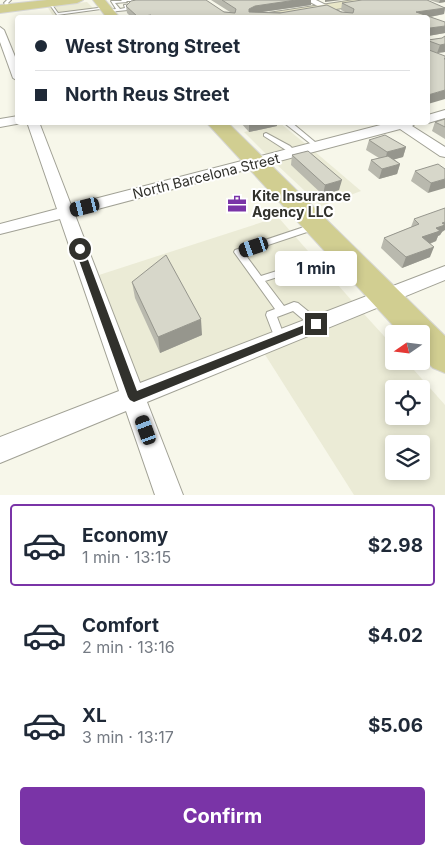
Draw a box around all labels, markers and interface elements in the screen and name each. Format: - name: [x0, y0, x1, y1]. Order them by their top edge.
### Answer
- text: West Strong Street: [65, 35, 240, 58]
- text: North Reus Street: [65, 83, 229, 106]
- street label: North Barcelona Street: [131, 149, 282, 202]
- place label: Kite Insurance Agency LLC: [252, 187, 351, 220]
- office icon: Kite Insurance Agency LLC: [226, 193, 248, 215]
- car: [68, 196, 101, 218]
- car: [237, 235, 270, 259]
- route start: [69, 238, 91, 260]
- callout: 1 min: [275, 252, 357, 286]
- text: 1 min: [296, 258, 336, 278]
- route end: [305, 313, 327, 335]
- north arrow: [385, 325, 430, 370]
- map controls: [385, 325, 430, 480]
- button: locate: [385, 380, 430, 425]
- car: [133, 413, 158, 447]
- button: layers: [385, 435, 430, 480]
- icon: car: [22, 523, 67, 568]
- text: Economy: [82, 524, 168, 547]
- text: $2.98: [368, 534, 423, 557]
- text: 1 min · 13:15: [82, 547, 171, 567]
- icon: car: [22, 613, 67, 658]
- text: Comfort: [82, 614, 159, 637]
- text: $4.02: [368, 624, 423, 647]
- text: 2 min · 13:16: [82, 637, 175, 657]
- icon: car: [22, 703, 67, 748]
- text: XL: [82, 704, 107, 727]
- text: $5.06: [368, 714, 423, 737]
- text: 3 min · 13:17: [82, 727, 174, 747]
- button: Confirm: [20, 787, 425, 845]

